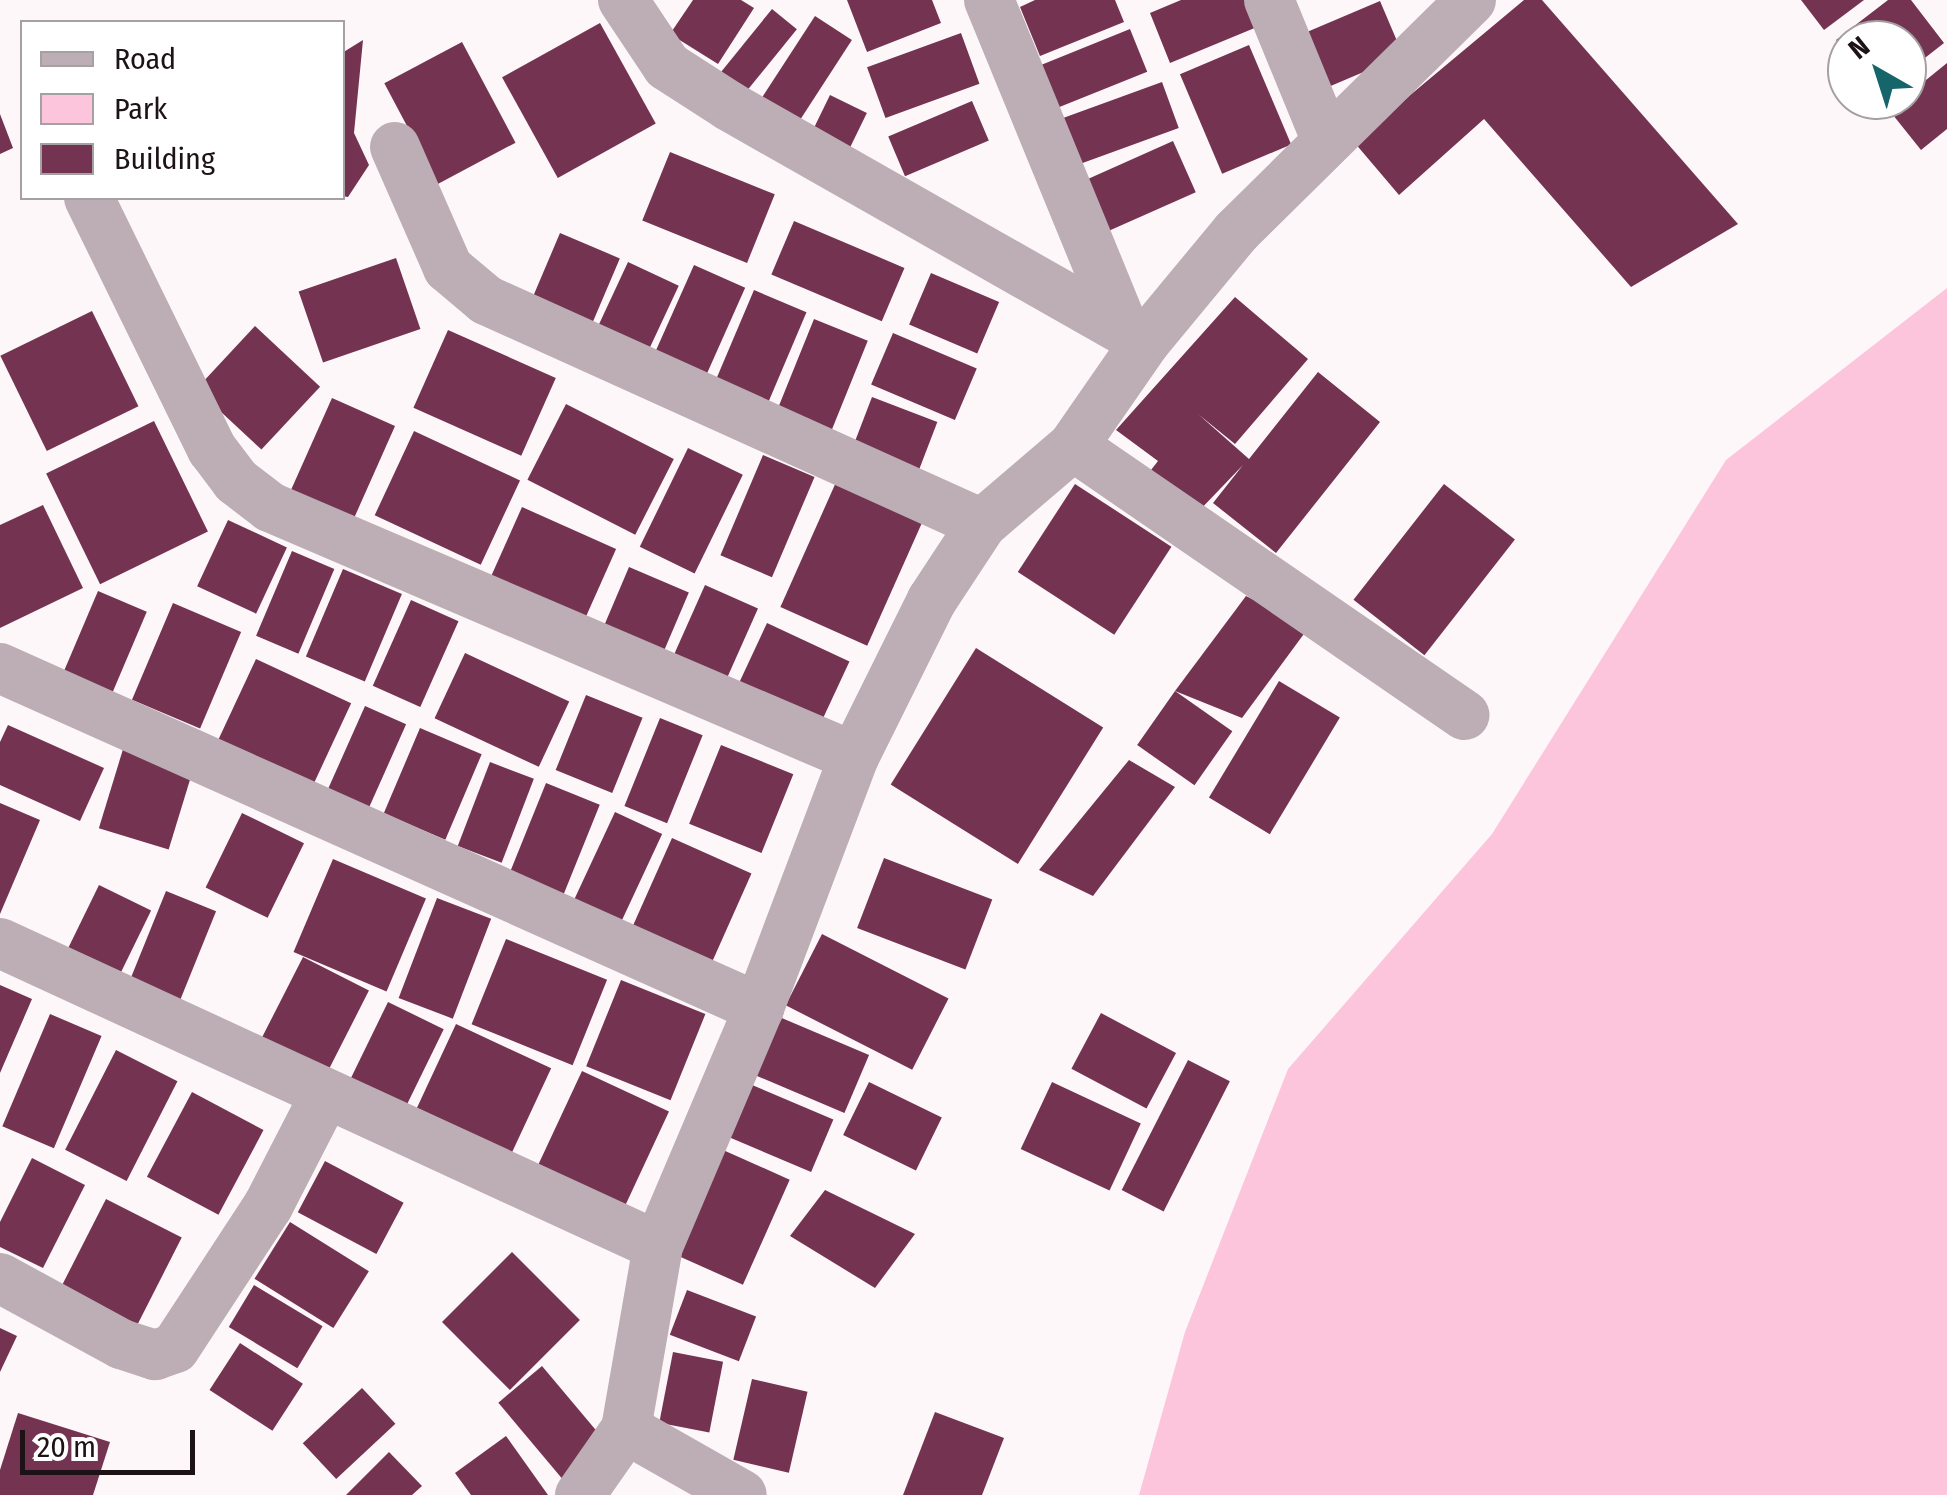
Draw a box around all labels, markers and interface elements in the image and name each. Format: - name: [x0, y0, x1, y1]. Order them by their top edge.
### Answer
- legend: [20, 20, 345, 200]
- north arrow: [1827, 20, 1927, 120]
- text: N: [1842, 30, 1876, 66]
- text: Road: [114, 41, 176, 77]
- text: Park: [114, 91, 167, 127]
- text: Building: [114, 141, 215, 177]
- scale bar: [25, 1410, 200, 1472]
- text: 20 m: [37, 1429, 96, 1465]

